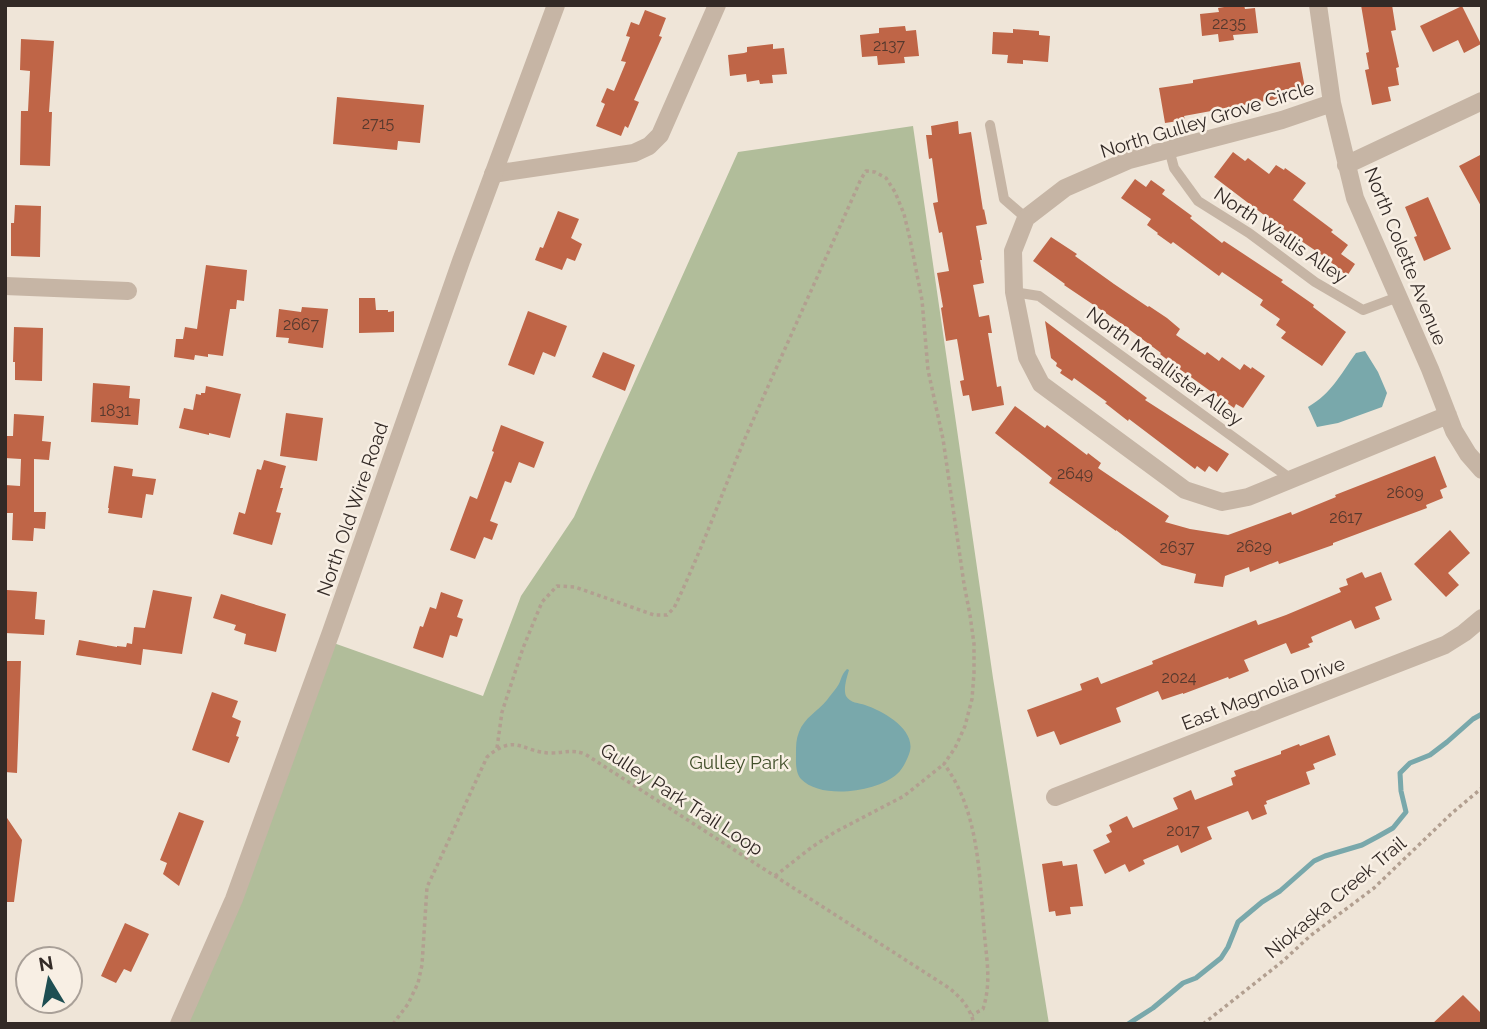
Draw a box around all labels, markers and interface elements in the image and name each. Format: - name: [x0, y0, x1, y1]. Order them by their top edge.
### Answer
- house number: 2235: [1212, 14, 1246, 33]
- house number: 2137: [873, 36, 906, 55]
- street label: North Gulley Grove Circle: [1097, 76, 1317, 162]
- house number: 2715: [362, 114, 395, 133]
- street label: North Colette Avenue: [1360, 164, 1452, 348]
- street label: North Wallis Alley: [1210, 182, 1352, 288]
- street label: North Mcallister Alley: [1083, 302, 1247, 430]
- house number: 2667: [283, 315, 320, 334]
- house number: 1831: [99, 401, 131, 420]
- street label: North Old Wire Road: [312, 419, 392, 599]
- house number: 2649: [1057, 464, 1093, 483]
- house number: 2609: [1386, 483, 1424, 502]
- house number: 2617: [1329, 508, 1363, 527]
- house number: 2629: [1236, 537, 1272, 556]
- house number: 2637: [1159, 538, 1195, 557]
- street label: East Magnolia Drive: [1178, 652, 1348, 734]
- house number: 2024: [1161, 668, 1197, 687]
- street label: Gulley Park Trail Loop: [597, 738, 767, 860]
- park label: Gulley Park: [689, 751, 789, 773]
- house number: 2017: [1166, 821, 1200, 840]
- street label: Niokaska Creek Trail: [1260, 831, 1411, 962]
- north arrow: [14, 945, 84, 1015]
- text: N: [37, 951, 55, 975]

